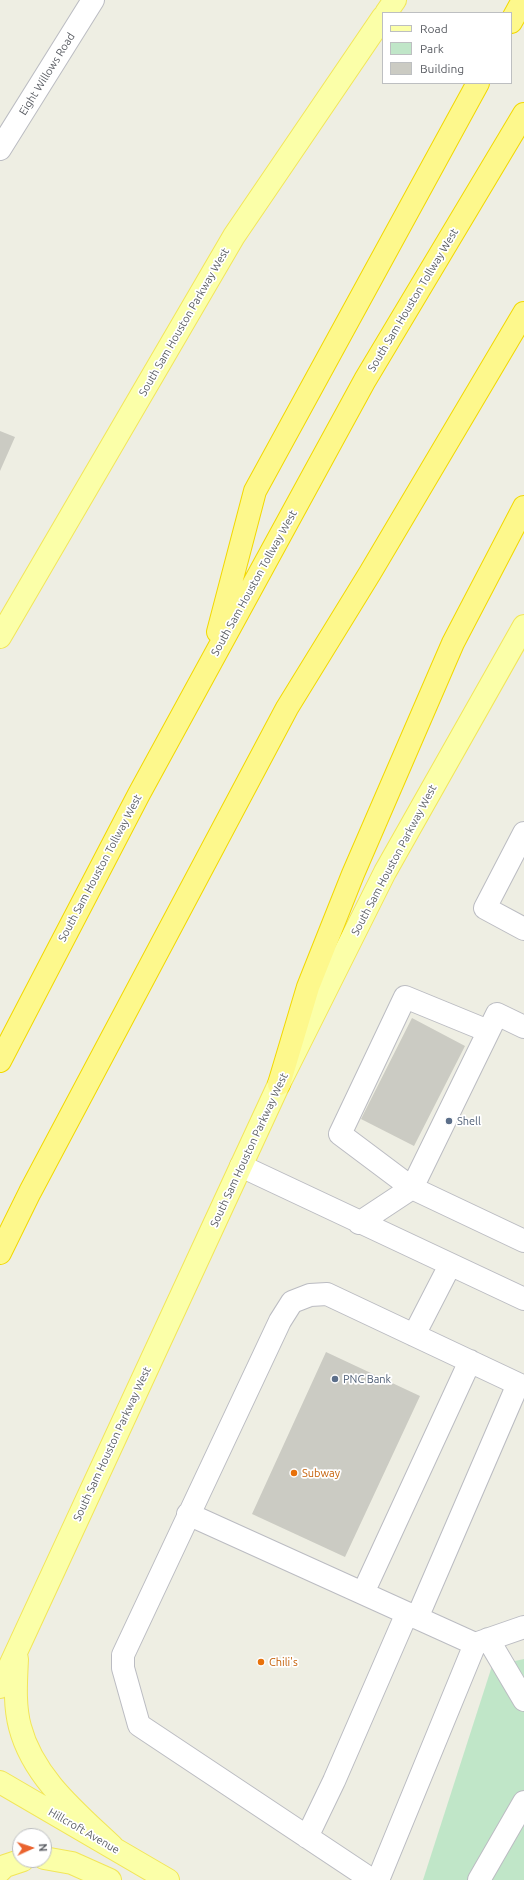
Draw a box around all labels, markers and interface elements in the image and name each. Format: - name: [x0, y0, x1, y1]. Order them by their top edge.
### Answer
- legend: [382, 12, 512, 84]
- text: Road: [420, 22, 448, 35]
- street label: Eight Willows Road: [16, 30, 78, 118]
- text: Park: [420, 42, 444, 55]
- text: Building: [420, 62, 464, 75]
- street label: South Sam Houston Tollway West: [365, 226, 461, 374]
- street label: South Sam Houston Parkway West: [136, 246, 232, 398]
- street label: South Sam Houston Tollway West: [208, 508, 300, 658]
- street label: South Sam Houston Parkway West: [349, 782, 439, 938]
- street label: South Sam Houston Tollway West: [56, 792, 144, 944]
- street label: South Sam Houston Parkway West: [207, 1071, 291, 1229]
- place label: Shell: [457, 1114, 481, 1128]
- marker: Shell: [444, 1116, 454, 1126]
- street label: South Sam Houston Parkway West: [70, 1365, 154, 1523]
- place label: PNC Bank: [343, 1372, 391, 1386]
- marker: PNC Bank: [330, 1374, 340, 1384]
- place label: Subway: [302, 1466, 340, 1480]
- marker: Subway: [289, 1468, 299, 1478]
- place label: Chili's: [269, 1655, 298, 1669]
- marker: Chili's: [256, 1657, 266, 1667]
- street label: Hillcroft Avenue: [46, 1805, 122, 1857]
- north arrow: [12, 1828, 52, 1868]
- text: N: [37, 1843, 49, 1852]

